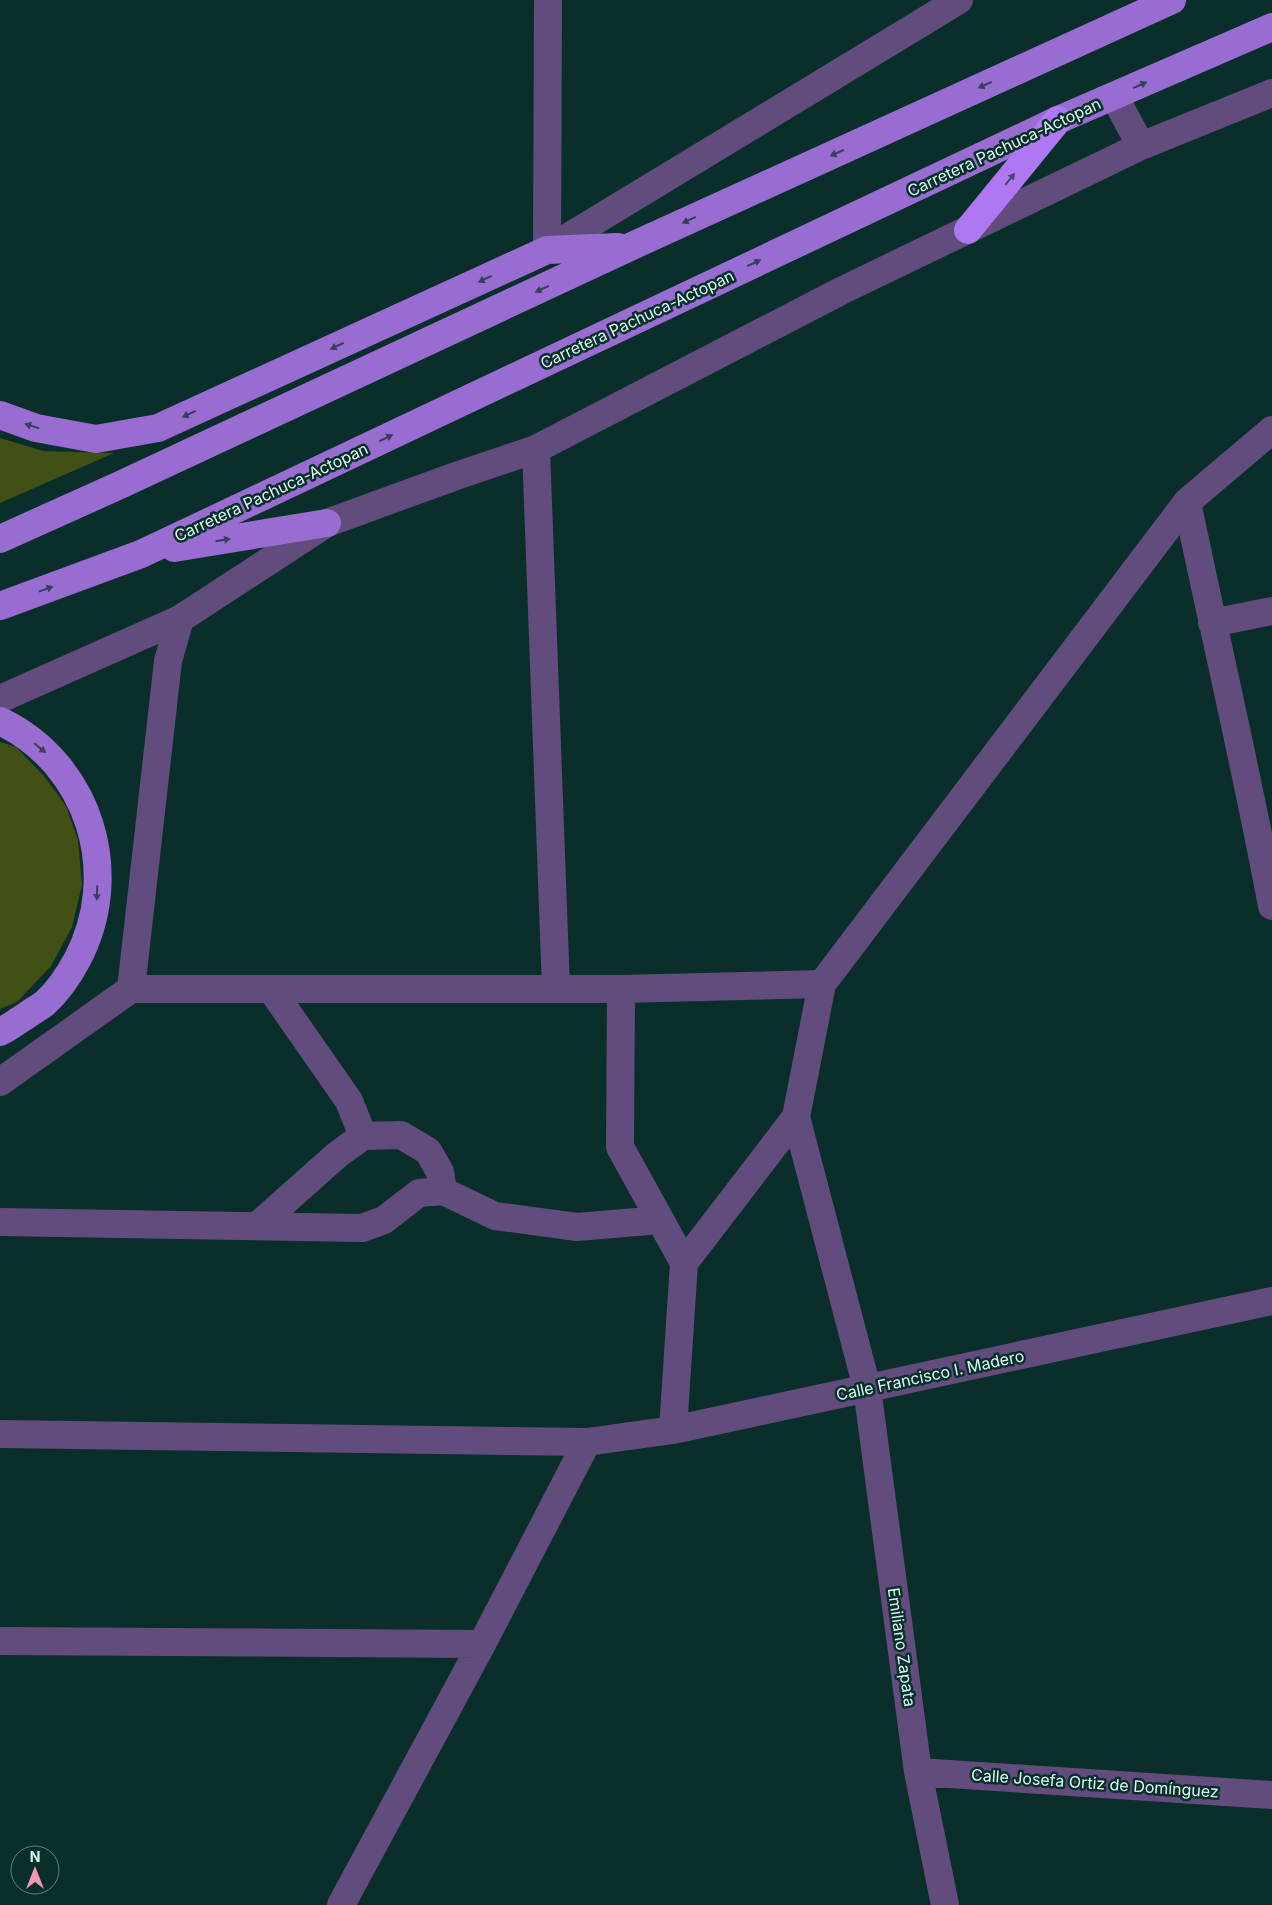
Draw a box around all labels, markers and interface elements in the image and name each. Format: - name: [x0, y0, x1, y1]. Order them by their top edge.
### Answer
- one-way arrow: [1133, 80, 1147, 88]
- one-way arrow: [978, 82, 992, 90]
- street label: Carretera Pachuca-Actopan: [904, 93, 1104, 201]
- one-way arrow: [830, 149, 844, 157]
- one-way arrow: [1004, 173, 1015, 186]
- one-way arrow: [682, 217, 696, 225]
- one-way arrow: [747, 259, 761, 267]
- street label: Carretera Pachuca-Actopan: [537, 265, 737, 373]
- one-way arrow: [478, 275, 492, 283]
- one-way arrow: [534, 284, 549, 293]
- one-way arrow: [330, 342, 344, 350]
- one-way arrow: [182, 410, 196, 418]
- one-way arrow: [25, 422, 40, 430]
- one-way arrow: [379, 434, 393, 442]
- street label: Carretera Pachuca-Actopan: [171, 438, 371, 546]
- one-way arrow: [216, 536, 232, 544]
- one-way arrow: [38, 585, 53, 592]
- one-way arrow: [33, 743, 46, 754]
- one-way arrow: [93, 886, 101, 902]
- street label: Calle Francisco I. Madero: [834, 1345, 1026, 1405]
- street label: Emiliano Zapata: [884, 1586, 920, 1708]
- street label: Calle Josefa Ortiz de Domínguez: [971, 1764, 1219, 1802]
- north arrow: [10, 1845, 60, 1895]
- text: N: [30, 1848, 40, 1865]

